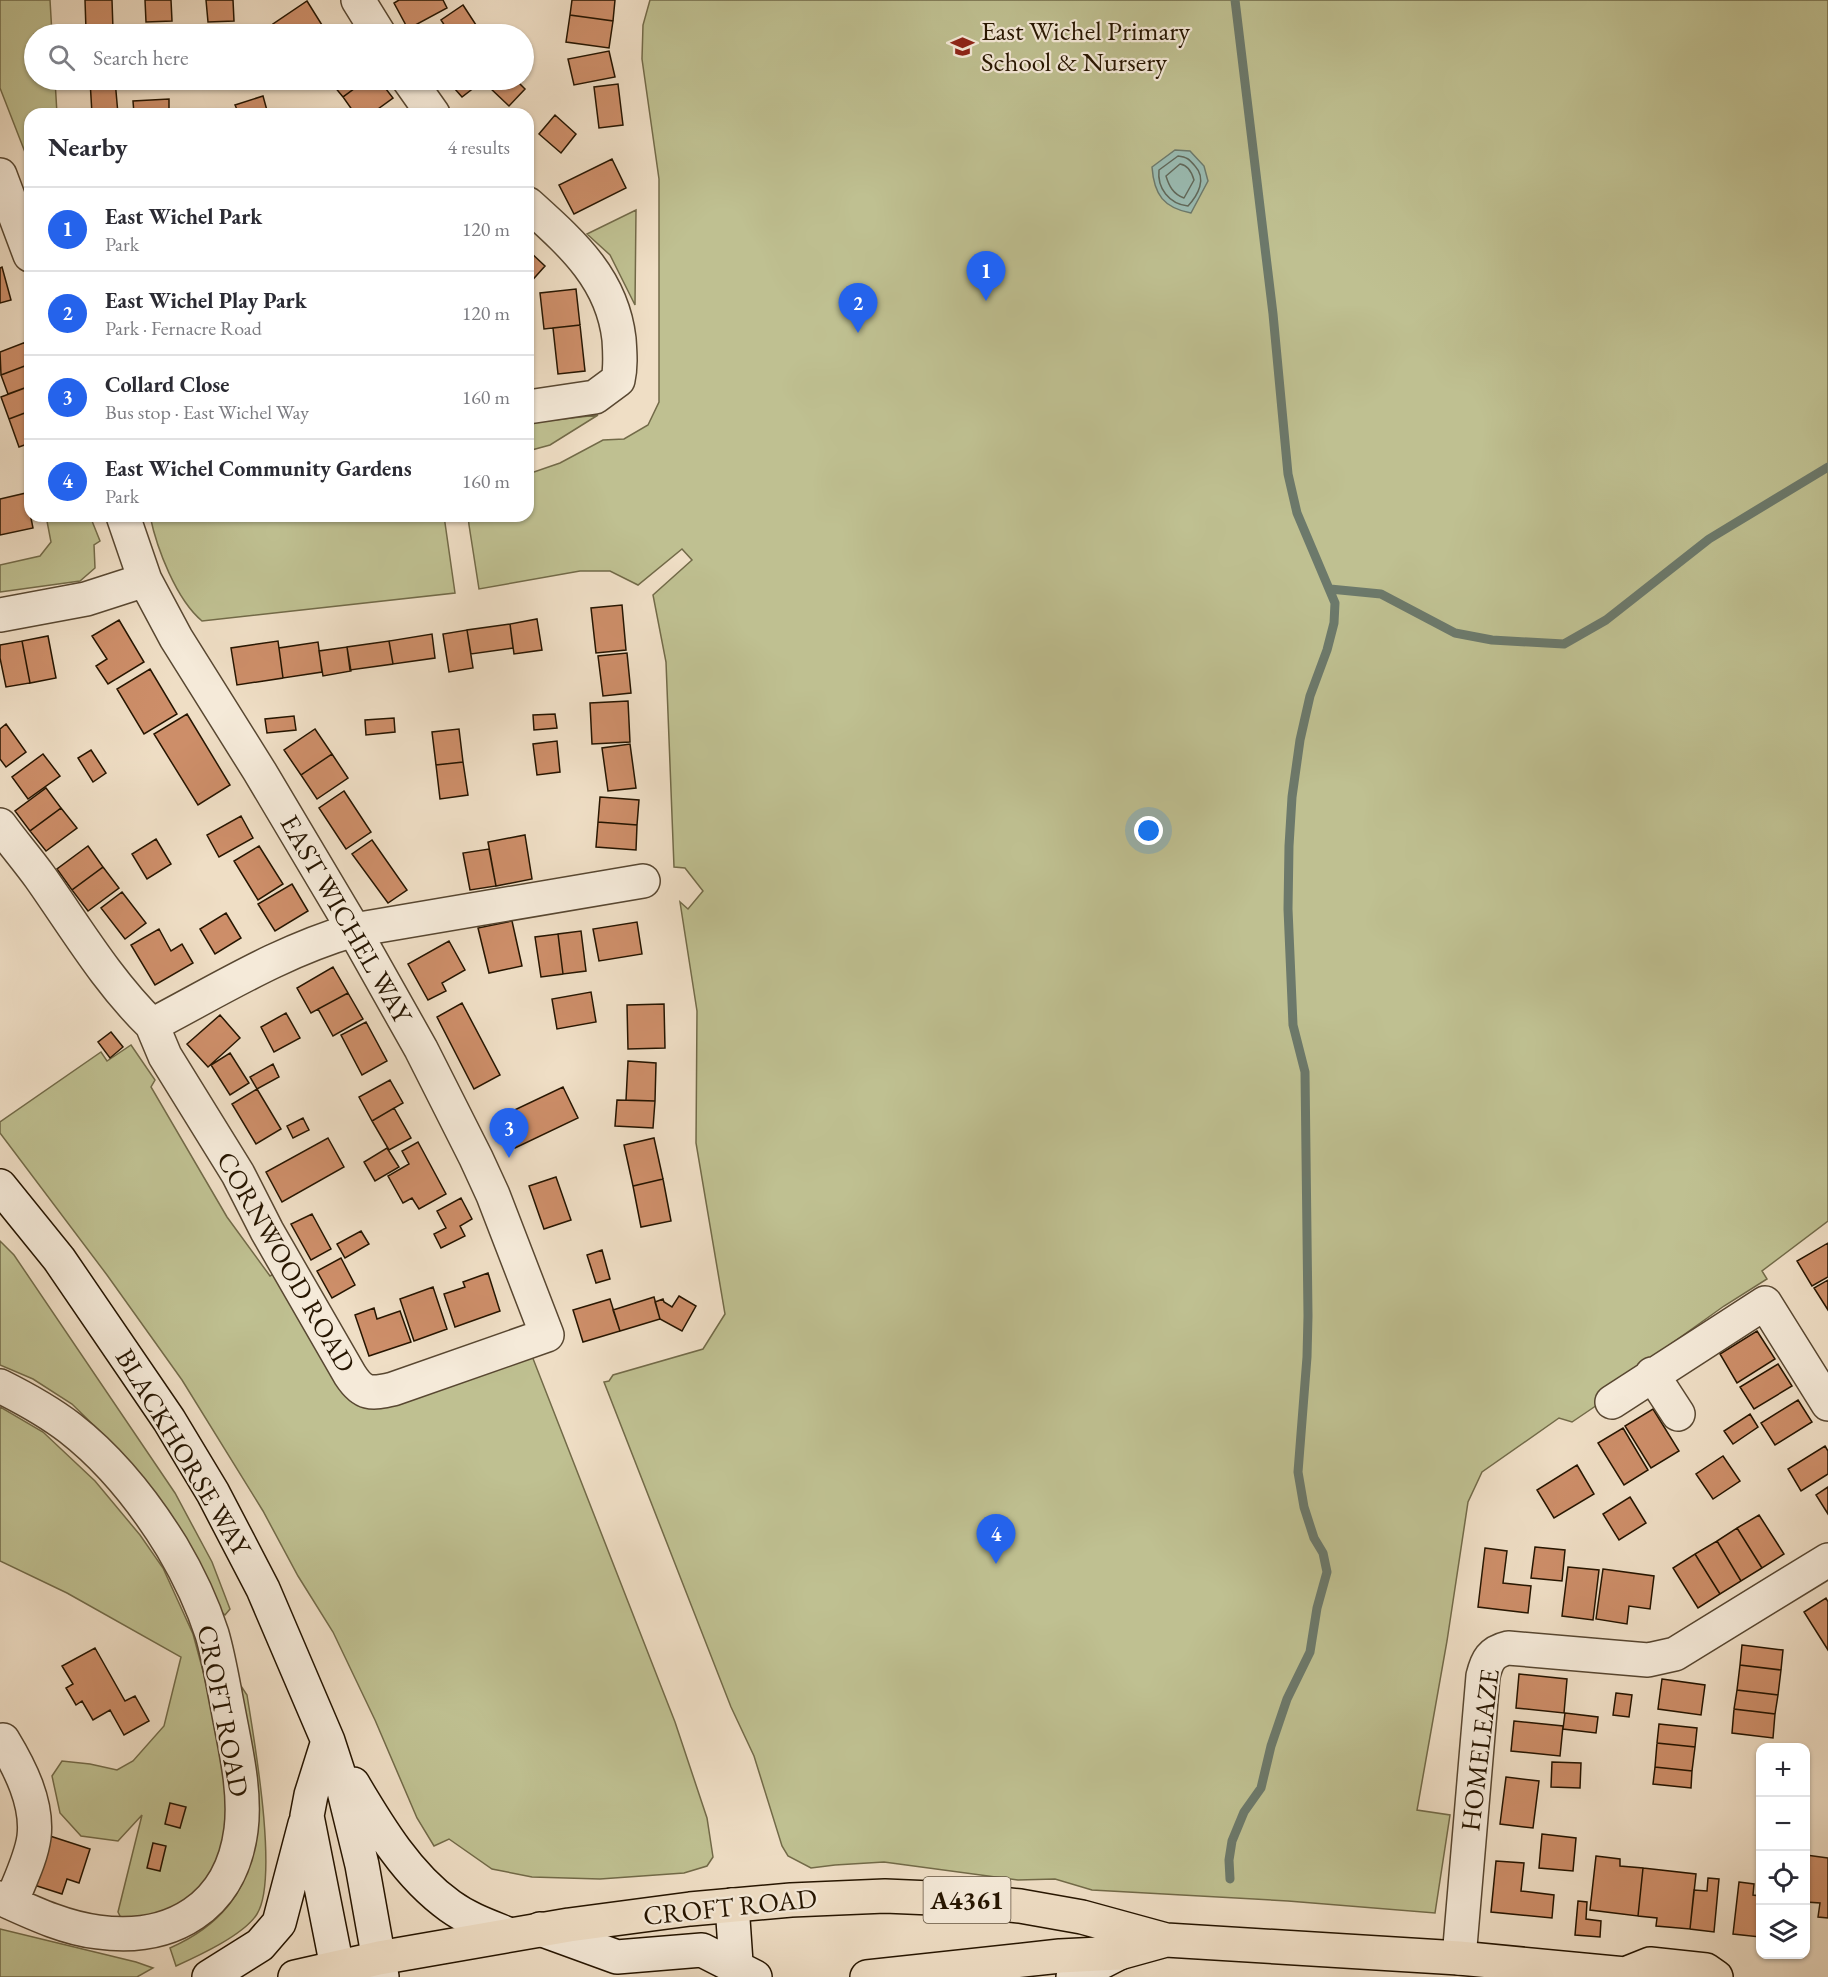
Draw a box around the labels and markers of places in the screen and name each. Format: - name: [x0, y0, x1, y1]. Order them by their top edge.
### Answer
- place label: East Wichel Primary School & Nursery: [981, 13, 1190, 79]
- school or university icon: East Wichel Primary School & Nursery: [950, 34, 976, 60]
- pin: 1: [966, 252, 1006, 301]
- pin: 2: [838, 284, 878, 333]
- pin: 3: [490, 1108, 528, 1158]
- pin: 4: [976, 1514, 1016, 1564]

